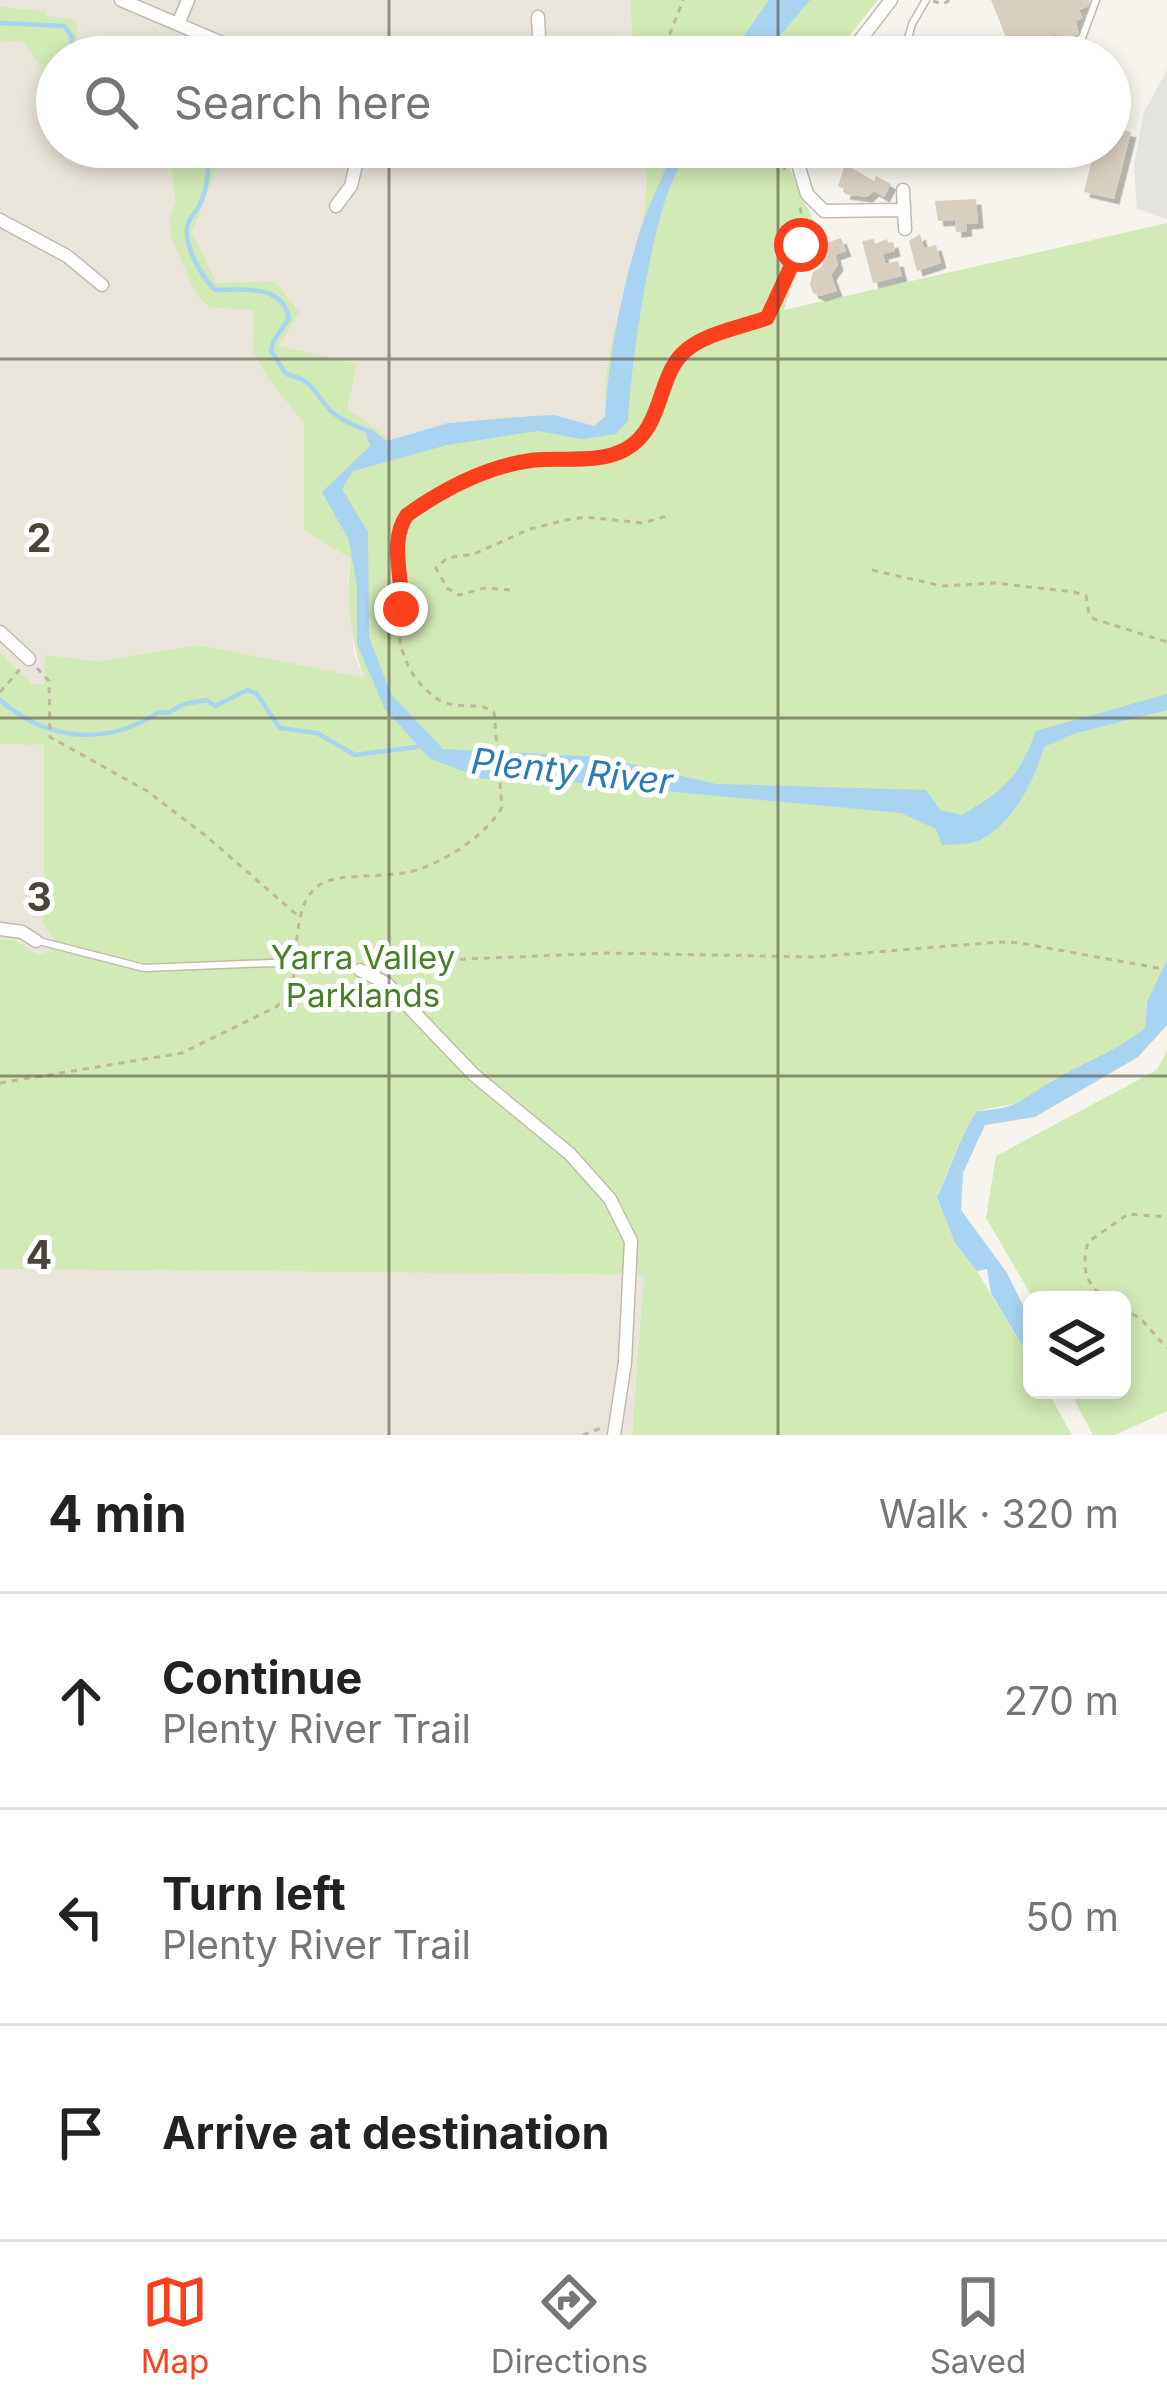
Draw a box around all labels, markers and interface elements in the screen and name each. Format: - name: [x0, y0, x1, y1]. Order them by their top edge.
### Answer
- search box: [36, 36, 1131, 168]
- icon: search: [78, 69, 144, 135]
- text: Search here: [174, 75, 431, 130]
- route start: [774, 218, 828, 272]
- text: 2: [27, 514, 51, 561]
- route end: [374, 582, 428, 636]
- water label: Plenty River: [469, 739, 676, 804]
- text: 3: [26, 873, 52, 920]
- park label: Yarra Valley Parklands: [271, 937, 455, 1015]
- text: 4: [26, 1231, 52, 1278]
- map controls: [1023, 1291, 1131, 1399]
- button: layers: [1023, 1291, 1131, 1399]
- text: 4 min: [48, 1483, 187, 1544]
- text: Walk · 320 m: [879, 1490, 1119, 1537]
- text: Continue: [162, 1650, 362, 1705]
- icon: ahead: [48, 1668, 114, 1734]
- text: 270 m: [1004, 1677, 1119, 1724]
- text: Plenty River Trail: [162, 1705, 471, 1752]
- text: Turn left: [162, 1866, 346, 1921]
- icon: left: [48, 1884, 114, 1950]
- text: 50 m: [1026, 1893, 1119, 1940]
- text: Plenty River Trail: [162, 1921, 471, 1968]
- icon: arrive: [48, 2100, 114, 2166]
- text: Arrive at destination: [162, 2105, 609, 2160]
- tab: Map: [141, 2269, 209, 2381]
- tab: Directions: [491, 2269, 648, 2381]
- tab: Saved: [930, 2269, 1026, 2381]

